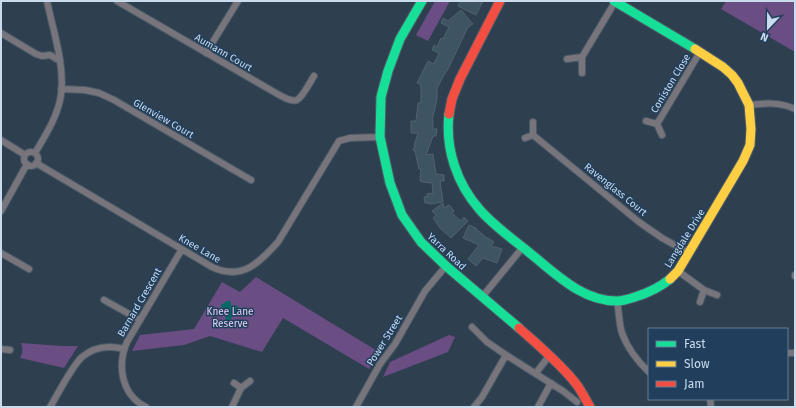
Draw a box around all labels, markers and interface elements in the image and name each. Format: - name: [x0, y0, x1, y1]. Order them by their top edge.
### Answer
- north arrow: [748, 8, 788, 48]
- text: N: [759, 29, 770, 44]
- street label: Aumann Court: [193, 32, 255, 74]
- street label: Coniston Close: [649, 52, 693, 115]
- street label: Glenview Court: [131, 97, 196, 141]
- street label: Ravenglass Court: [582, 161, 649, 219]
- street label: Langdale Drive: [662, 207, 708, 270]
- street label: Yarra Road: [424, 231, 468, 273]
- street label: Knee Lane: [176, 232, 223, 266]
- street label: Barnard Crescent: [115, 266, 165, 339]
- park label: Knee Lane Reserve: [207, 306, 253, 330]
- street label: Power Street: [364, 313, 405, 368]
- legend: [648, 328, 788, 400]
- text: Fast: [684, 337, 706, 351]
- text: Slow: [684, 357, 710, 371]
- text: Jam: [684, 377, 704, 391]

